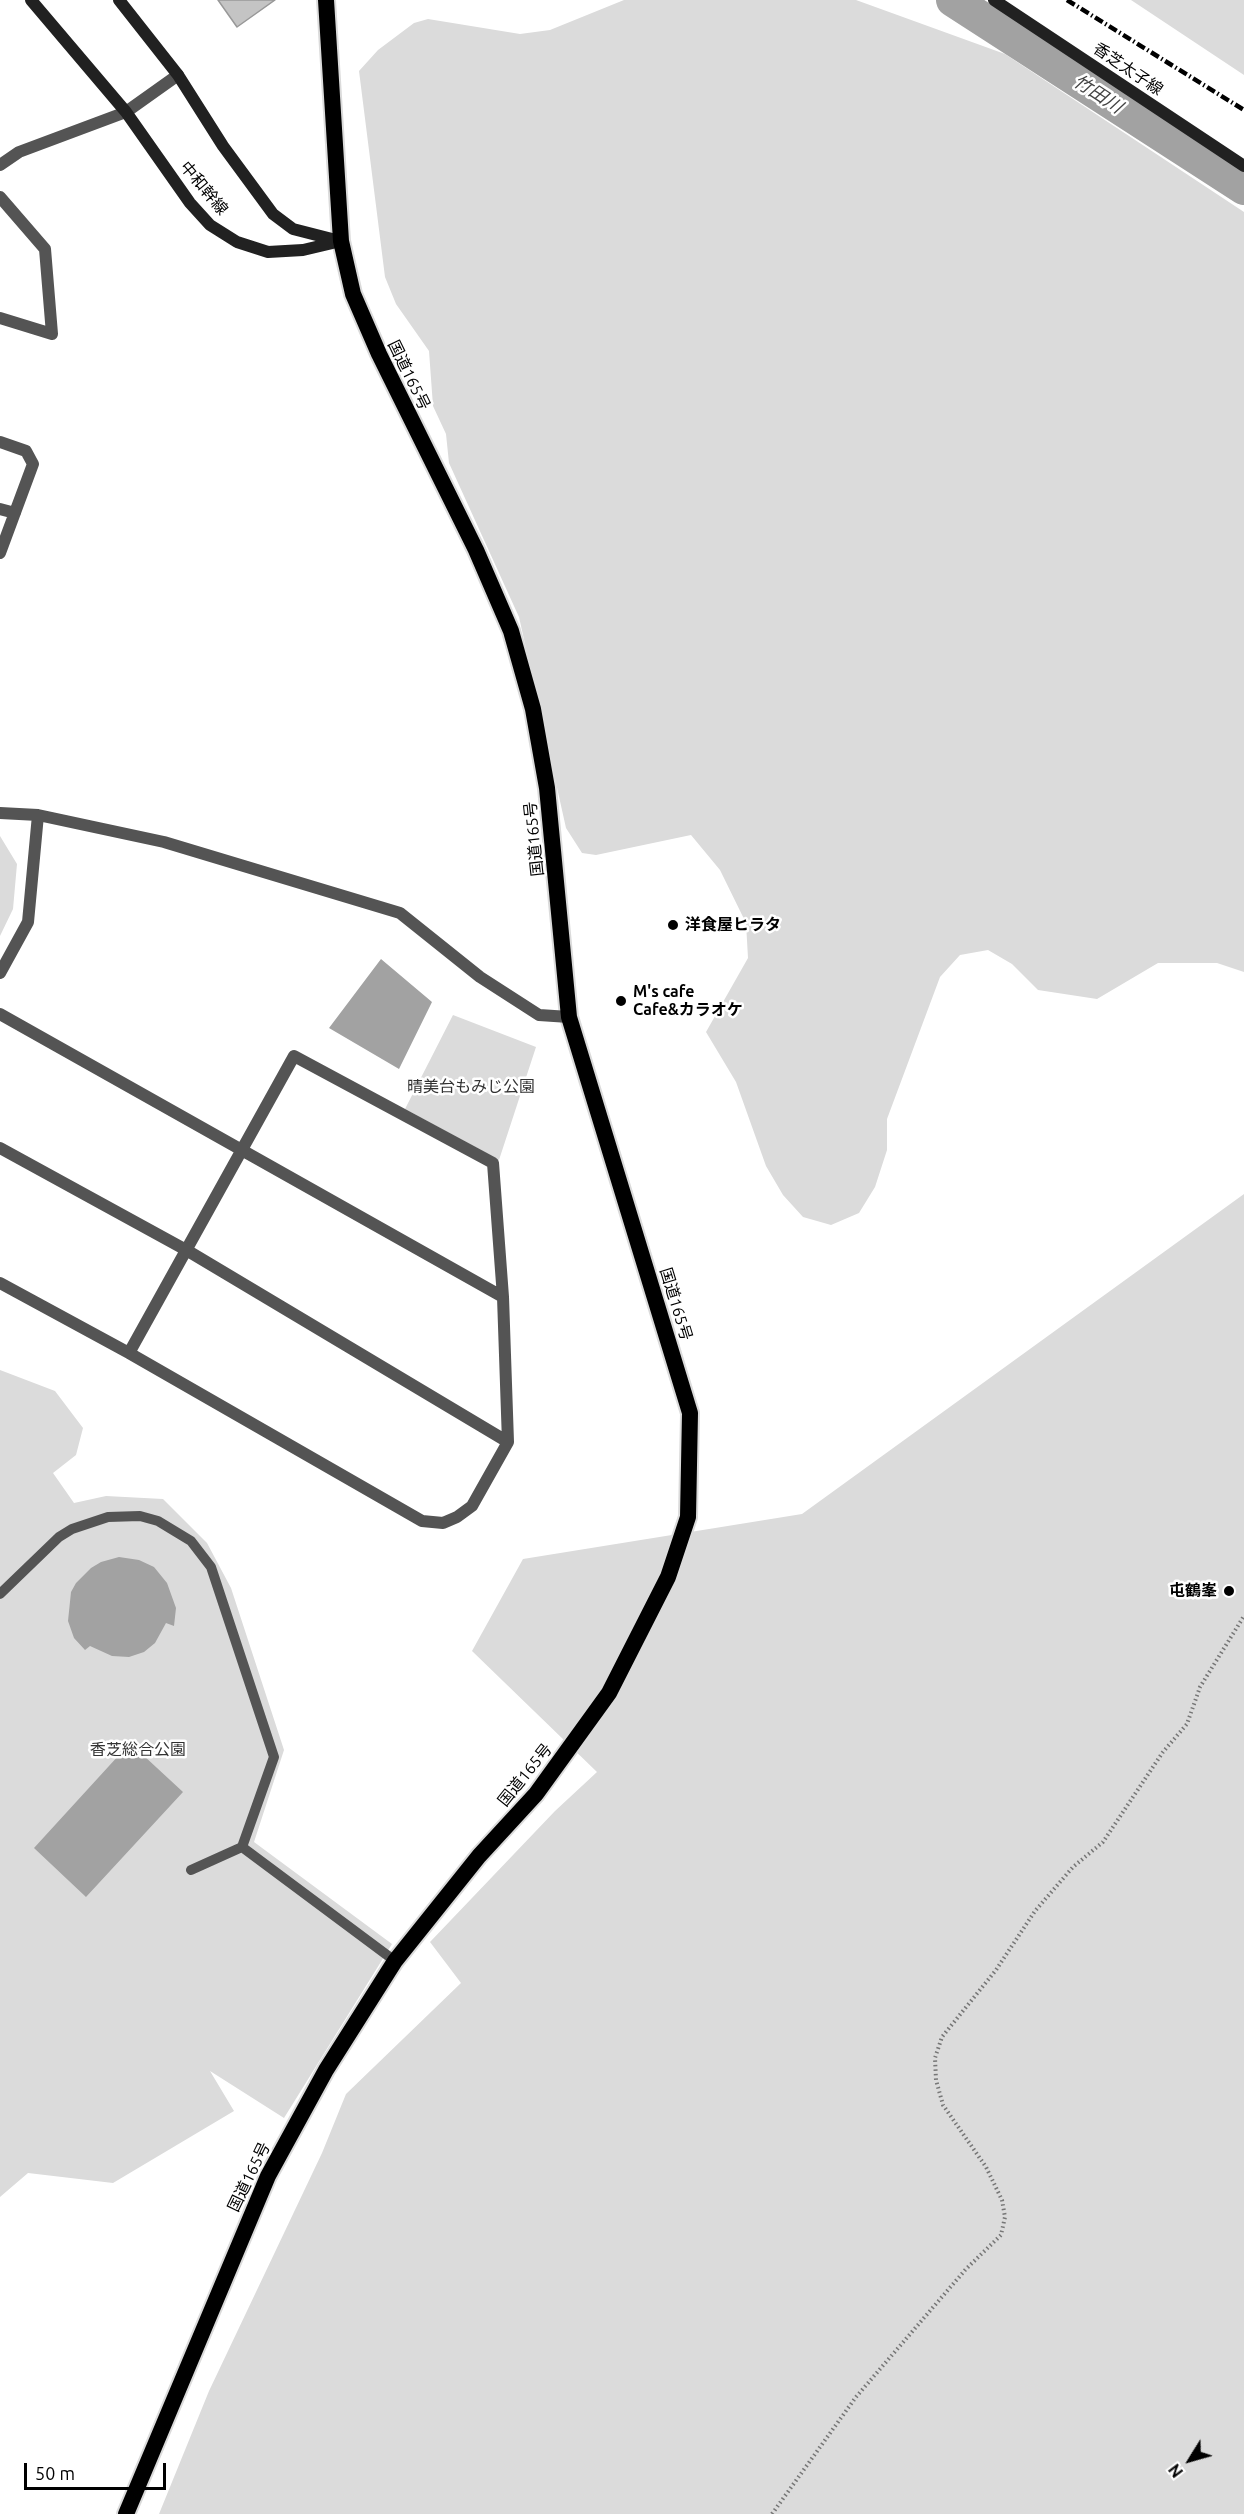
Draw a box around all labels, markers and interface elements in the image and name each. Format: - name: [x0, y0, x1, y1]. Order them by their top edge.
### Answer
- street label: 香芝太子線: [1089, 39, 1167, 99]
- water label: 竹田川: [1069, 70, 1127, 118]
- street label: 中和幹線: [176, 157, 232, 219]
- street label: 国道165号: [384, 337, 434, 413]
- street label: 国道165号: [521, 801, 547, 877]
- place label: 洋食屋ヒラタ: [685, 915, 781, 935]
- marker: 洋食屋ヒラタ: [666, 918, 680, 932]
- place label: M's cafe Cafe&カラオケ: [633, 982, 743, 1020]
- marker: M's cafe Cafe&カラオケ: [614, 994, 628, 1008]
- park label: 晴美台もみじ公園: [407, 1077, 535, 1097]
- street label: 国道165号: [656, 1265, 696, 1343]
- place label: 屯鶴峯: [1169, 1581, 1217, 1601]
- marker: 屯鶴峯: [1222, 1584, 1236, 1598]
- park label: 香芝総合公園: [90, 1740, 186, 1760]
- street label: 国道165号: [494, 1740, 556, 1810]
- street label: 国道165号: [224, 2139, 274, 2215]
- north arrow: [1160, 2430, 1220, 2490]
- scale bar: [27, 2451, 170, 2489]
- text: N: [1165, 2461, 1186, 2481]
- text: 50 m: [35, 2463, 75, 2483]

